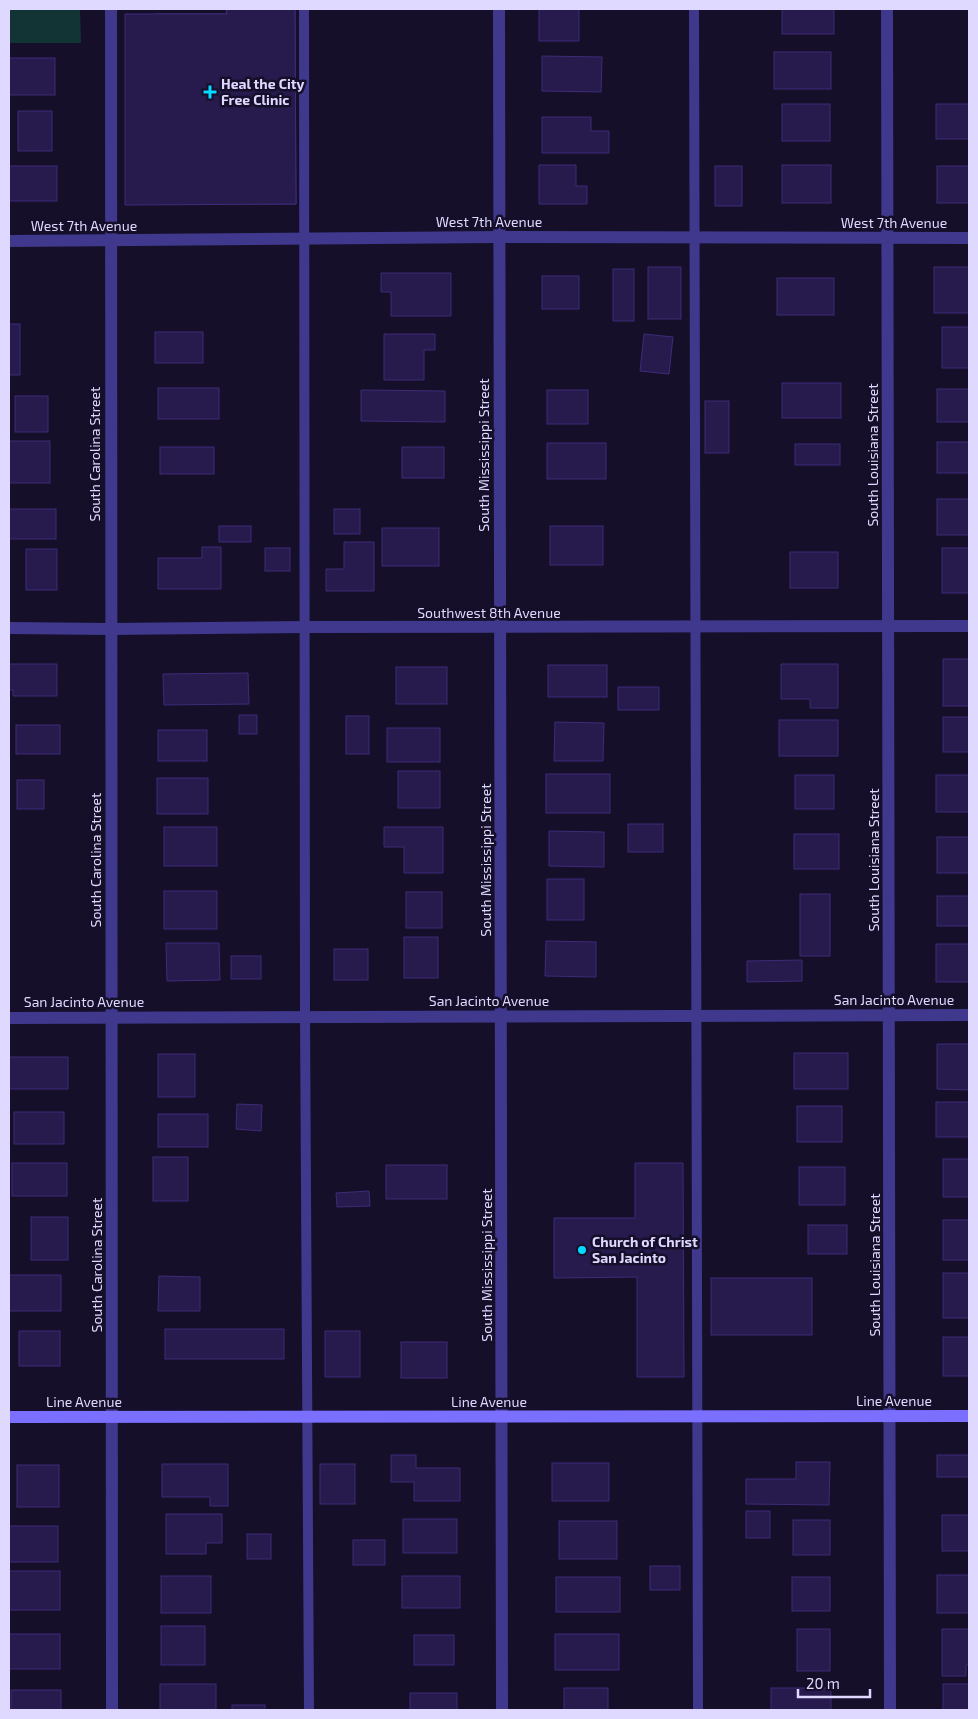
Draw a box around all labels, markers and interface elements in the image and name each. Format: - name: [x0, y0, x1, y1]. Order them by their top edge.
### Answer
- place label: Heal the City Free Clinic: [221, 75, 305, 108]
- marker: Heal the City Free Clinic: [203, 85, 217, 99]
- street label: West 7th Avenue: [436, 213, 542, 230]
- street label: West 7th Avenue: [841, 214, 947, 231]
- street label: West 7th Avenue: [31, 217, 137, 234]
- street label: South Mississippi Street: [475, 378, 492, 532]
- street label: South Louisiana Street: [864, 383, 881, 527]
- street label: South Carolina Street: [86, 387, 103, 521]
- street label: Southwest 8th Avenue: [417, 604, 561, 621]
- street label: South Mississippi Street: [477, 783, 494, 937]
- street label: South Louisiana Street: [865, 788, 882, 932]
- street label: South Carolina Street: [87, 793, 104, 927]
- street label: San Jacinto Avenue: [834, 991, 954, 1008]
- street label: San Jacinto Avenue: [429, 992, 549, 1009]
- street label: San Jacinto Avenue: [24, 993, 144, 1010]
- street label: South Mississippi Street: [478, 1188, 495, 1342]
- street label: South Louisiana Street: [866, 1193, 883, 1337]
- street label: South Carolina Street: [88, 1198, 105, 1332]
- place label: Church of Christ San Jacinto: [592, 1233, 698, 1266]
- marker: Church of Christ San Jacinto: [576, 1244, 588, 1256]
- street label: Line Avenue: [856, 1392, 932, 1409]
- street label: Line Avenue: [46, 1393, 122, 1410]
- street label: Line Avenue: [451, 1393, 527, 1410]
- scale bar: [798, 1666, 870, 1698]
- text: 20 m: [806, 1674, 840, 1692]

